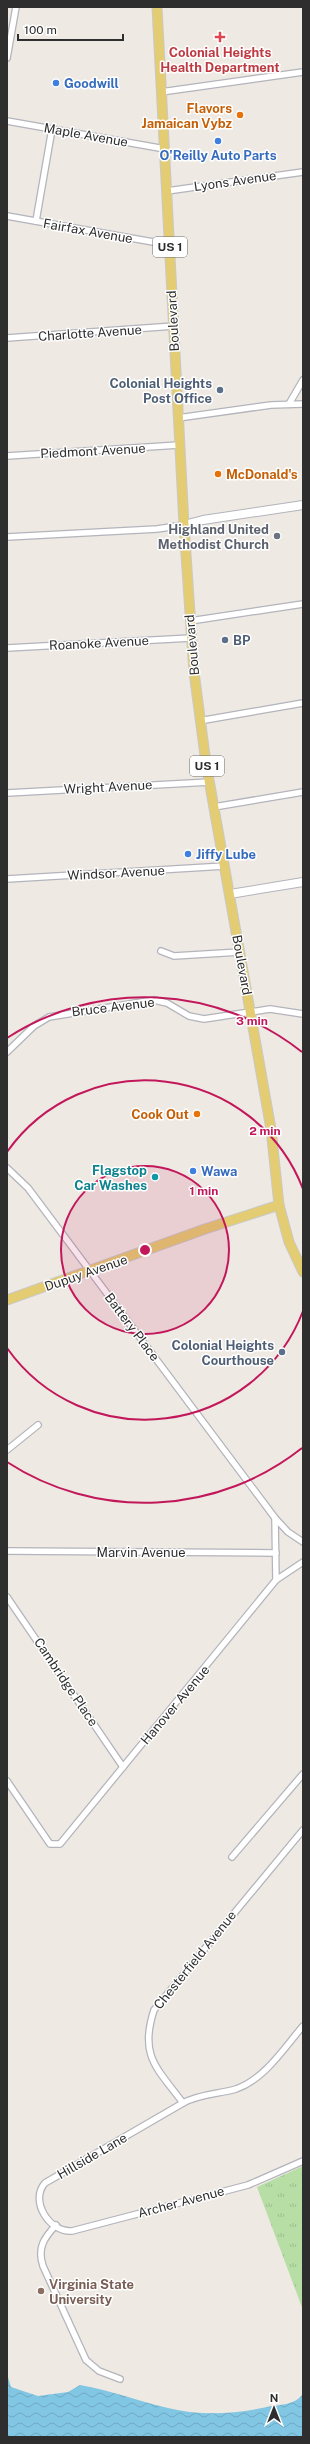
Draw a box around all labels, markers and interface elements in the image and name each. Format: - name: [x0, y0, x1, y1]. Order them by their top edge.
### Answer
- scale bar: [18, 16, 123, 42]
- text: 100 m: [24, 23, 57, 37]
- marker: Colonial Heights Health Department: [214, 31, 226, 43]
- place label: Colonial Heights Health Department: [160, 45, 280, 75]
- place label: Goodwill: [64, 76, 119, 91]
- marker: Goodwill: [51, 78, 61, 88]
- place label: Flavors Jamaican Vybz: [141, 101, 233, 131]
- marker: Flavors Jamaican Vybz: [235, 110, 245, 120]
- street label: Maple Avenue: [43, 120, 129, 150]
- marker: O'Reilly Auto Parts: [213, 136, 223, 146]
- place label: O'Reilly Auto Parts: [159, 148, 277, 163]
- street label: Lyons Avenue: [193, 168, 277, 194]
- street label: Fairfax Avenue: [42, 216, 134, 246]
- road number: US 1: [153, 237, 187, 257]
- street label: Boulevard: [164, 290, 182, 352]
- street label: Charlotte Avenue: [38, 322, 142, 344]
- place label: Colonial Heights Post Office: [109, 376, 212, 406]
- marker: Colonial Heights Post Office: [215, 385, 225, 395]
- street label: Piedmont Avenue: [40, 441, 146, 461]
- place label: McDonald's: [226, 467, 298, 482]
- marker: McDonald's: [213, 469, 223, 479]
- place label: Highland United Methodist Church: [158, 522, 269, 552]
- marker: Highland United Methodist Church: [272, 531, 282, 541]
- street label: Boulevard: [182, 614, 202, 676]
- street label: Roanoke Avenue: [49, 633, 149, 653]
- place label: BP: [233, 633, 251, 648]
- marker: BP: [220, 635, 230, 645]
- road number: US 1: [190, 756, 224, 776]
- street label: Wright Avenue: [63, 777, 153, 797]
- place label: Jiffy Lube: [196, 847, 256, 862]
- marker: Jiffy Lube: [183, 849, 193, 859]
- street label: Windsor Avenue: [67, 863, 165, 883]
- street label: Boulevard: [229, 934, 255, 996]
- street label: Bruce Avenue: [71, 994, 155, 1020]
- text: 3 min: [236, 1014, 268, 1028]
- place label: Cook Out: [131, 1107, 189, 1122]
- marker: Cook Out: [192, 1109, 202, 1119]
- text: 2 min: [249, 1124, 281, 1138]
- place label: Flagstop Car Washes: [74, 1163, 147, 1193]
- place label: Wawa: [201, 1164, 237, 1179]
- marker: Wawa: [188, 1166, 198, 1176]
- marker: Flagstop Car Washes: [150, 1172, 160, 1182]
- text: 1 min: [190, 1184, 218, 1198]
- centre of rings: [138, 1243, 152, 1257]
- street label: Dupuy Avenue: [43, 1252, 129, 1294]
- street label: Battery Place: [102, 1290, 162, 1364]
- place label: Colonial Heights Courthouse: [171, 1338, 274, 1368]
- marker: Colonial Heights Courthouse: [277, 1347, 287, 1357]
- street label: Marvin Avenue: [96, 1545, 186, 1560]
- street label: Cambridge Place: [31, 1635, 101, 1729]
- street label: Hanover Avenue: [138, 1662, 212, 1748]
- street label: Chesterfield Avenue: [151, 1908, 239, 2012]
- street label: Hillside Lane: [54, 2130, 130, 2182]
- street label: Archer Avenue: [136, 2183, 226, 2221]
- place label: Virginia State University: [49, 2277, 134, 2307]
- marker: Virginia State University: [36, 2286, 46, 2296]
- north arrow: [254, 2388, 294, 2428]
- text: N: [270, 2392, 278, 2404]

